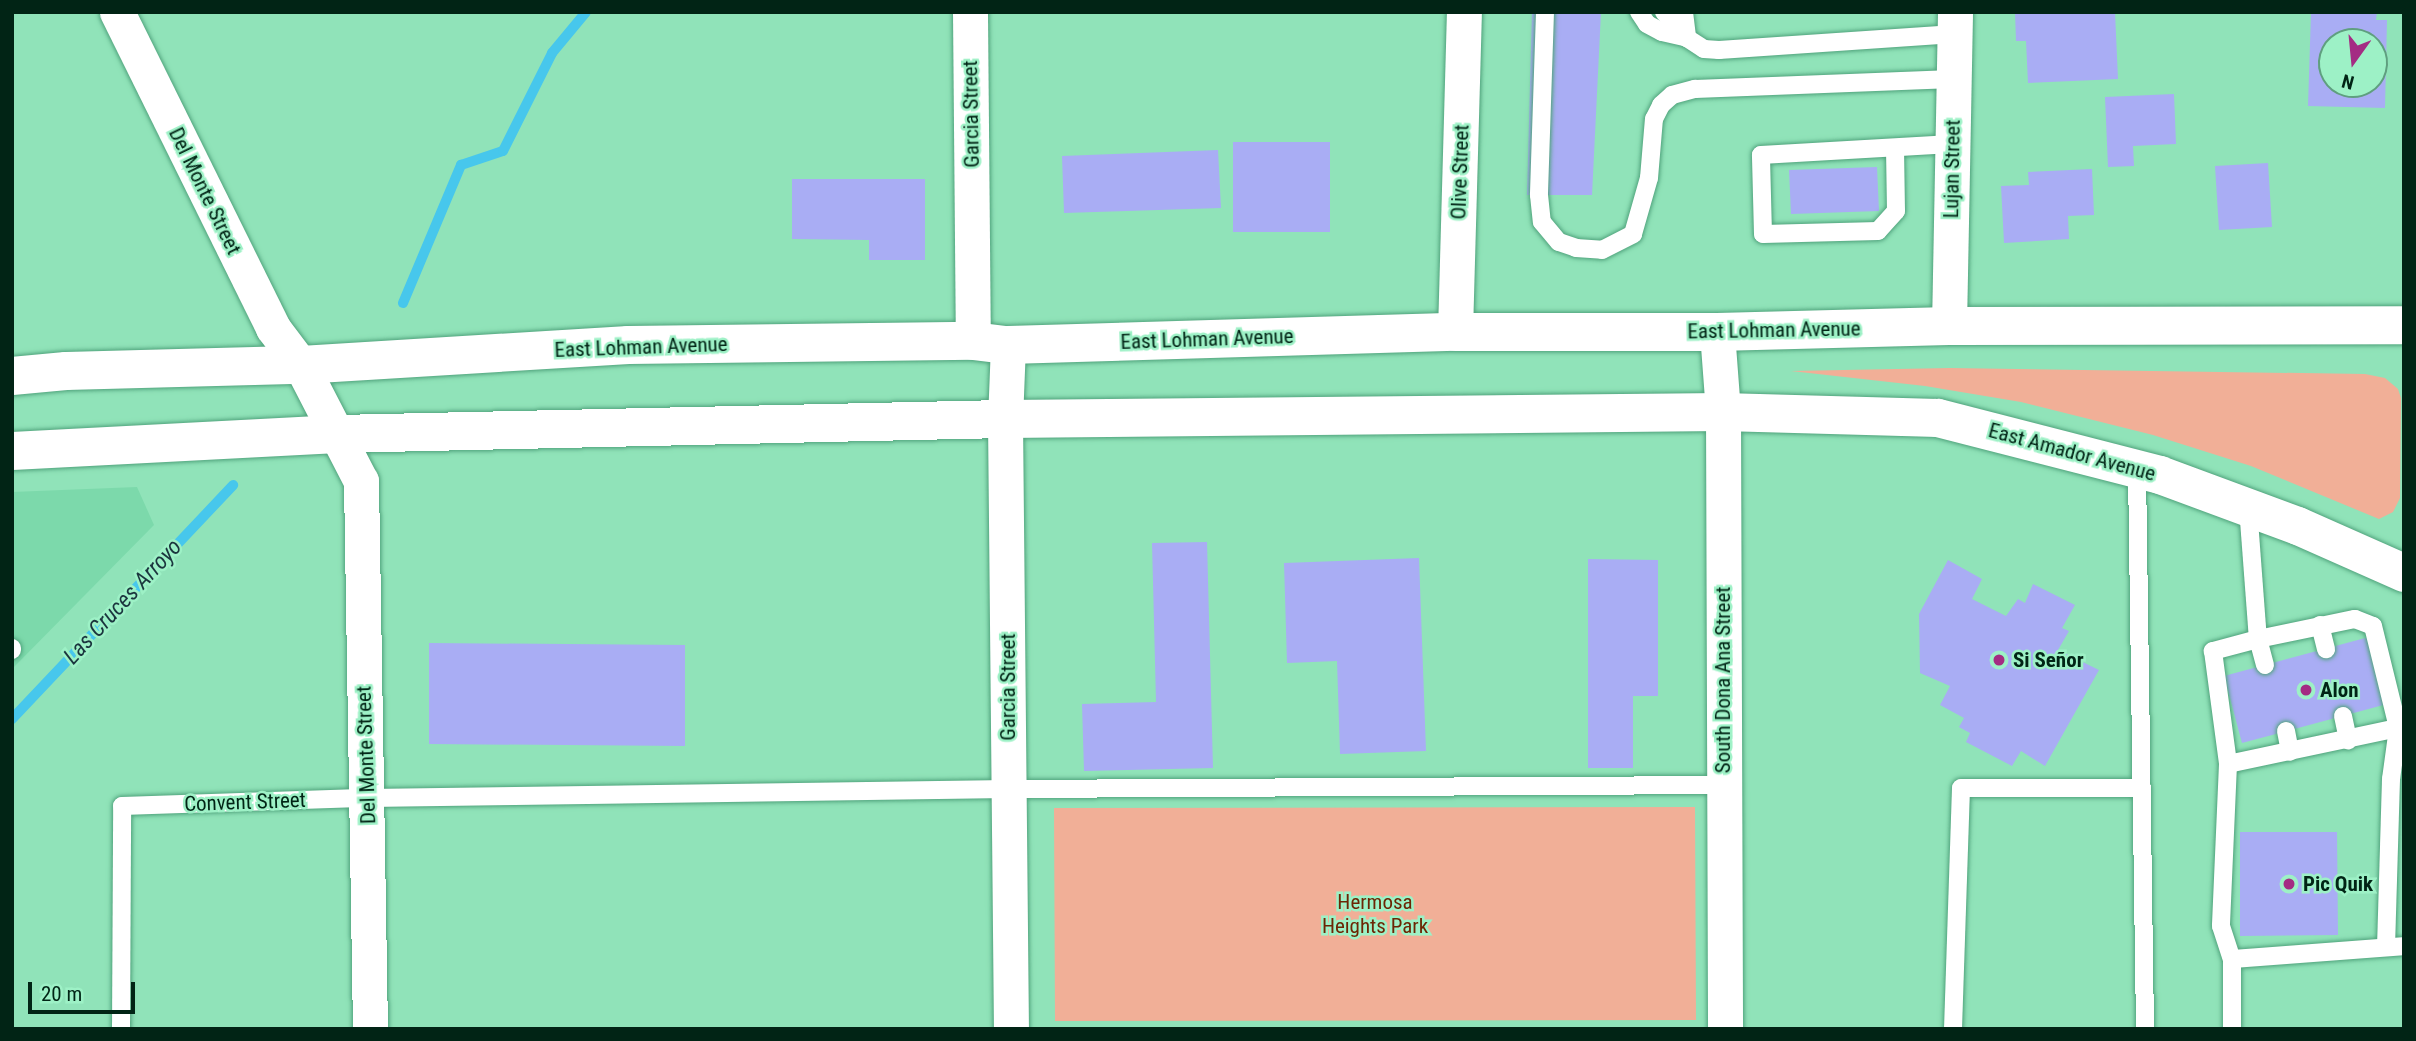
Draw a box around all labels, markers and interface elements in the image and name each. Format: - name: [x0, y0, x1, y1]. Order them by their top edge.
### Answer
- north arrow: [2318, 28, 2388, 98]
- street label: Garcia Street: [957, 60, 985, 168]
- text: N: [2339, 69, 2357, 94]
- street label: Lujan Street: [1939, 119, 1965, 219]
- street label: Del Monte Street: [163, 123, 247, 259]
- street label: Olive Street: [1446, 124, 1474, 220]
- street label: East Lohman Avenue: [1687, 316, 1861, 344]
- street label: East Lohman Avenue: [1120, 323, 1294, 355]
- street label: East Lohman Avenue: [554, 331, 728, 363]
- street label: East Amador Avenue: [1986, 418, 2158, 486]
- water label: Las Cruces Arroyo: [58, 534, 188, 670]
- street label: South Dona Ana Street: [1710, 587, 1736, 773]
- street label: Garcia Street: [995, 633, 1021, 741]
- place label: Si Señor: [2013, 647, 2084, 673]
- marker: Si Señor: [1991, 652, 2007, 668]
- place label: Alon: [2320, 677, 2359, 703]
- marker: Alon: [2298, 682, 2314, 698]
- street label: Del Monte Street: [351, 686, 381, 824]
- street label: Convent Street: [184, 787, 306, 817]
- place label: Pic Quik: [2303, 871, 2373, 897]
- marker: Pic Quik: [2281, 876, 2297, 892]
- park label: Hermosa Heights Park: [1322, 889, 1428, 939]
- scale bar: [32, 968, 138, 1012]
- text: 20 m: [41, 982, 82, 1006]

